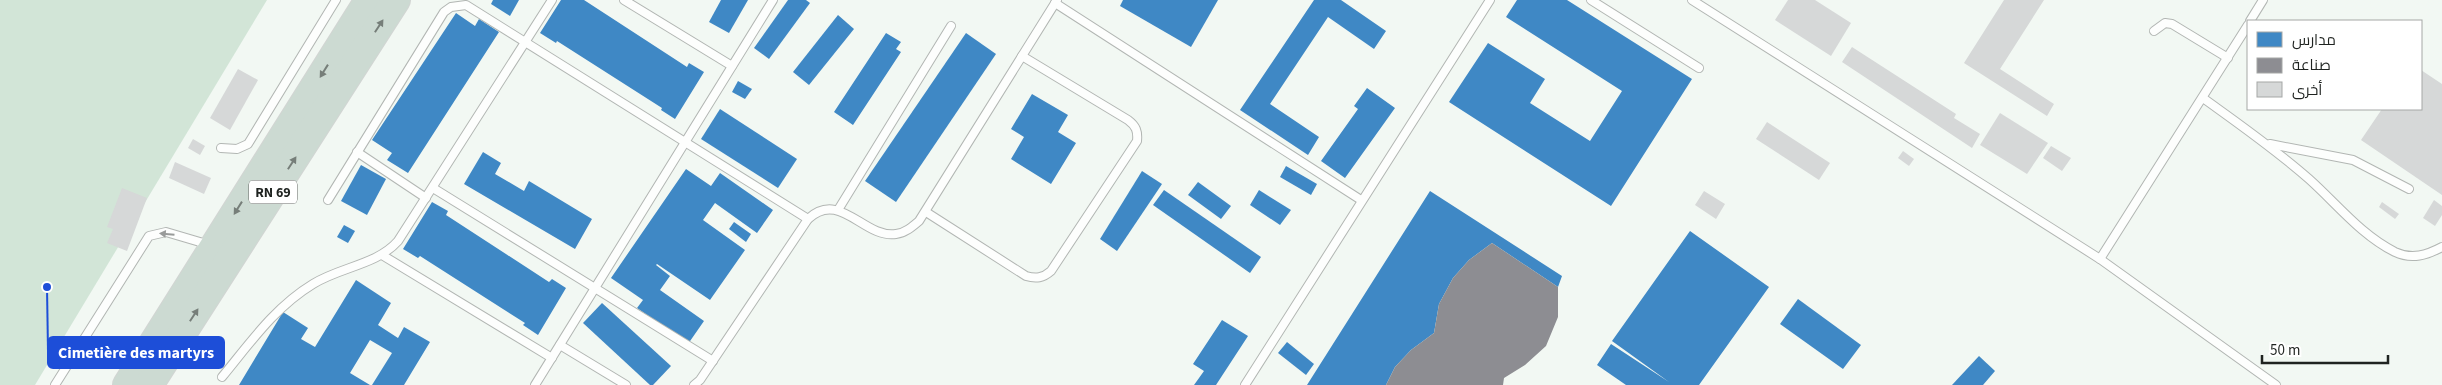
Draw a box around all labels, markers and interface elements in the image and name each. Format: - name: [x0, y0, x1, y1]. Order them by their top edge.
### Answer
- one-way arrow: [375, 20, 384, 33]
- legend: [2247, 20, 2422, 110]
- text: مدارس: [2292, 30, 2336, 51]
- text: صناعة: [2292, 55, 2331, 76]
- one-way arrow: [320, 64, 329, 77]
- text: أخرى: [2292, 80, 2322, 101]
- one-way arrow: [287, 156, 296, 170]
- road number: RN 69: [249, 180, 297, 203]
- one-way arrow: [233, 202, 242, 215]
- one-way arrow: [159, 230, 175, 238]
- one-way arrow: [190, 308, 199, 321]
- scale bar: [2262, 332, 2388, 364]
- callout: Cimetière des martyrs: [48, 337, 224, 368]
- text: 50 m: [2270, 340, 2300, 361]
- text: Cimetière des martyrs: [58, 342, 214, 364]

